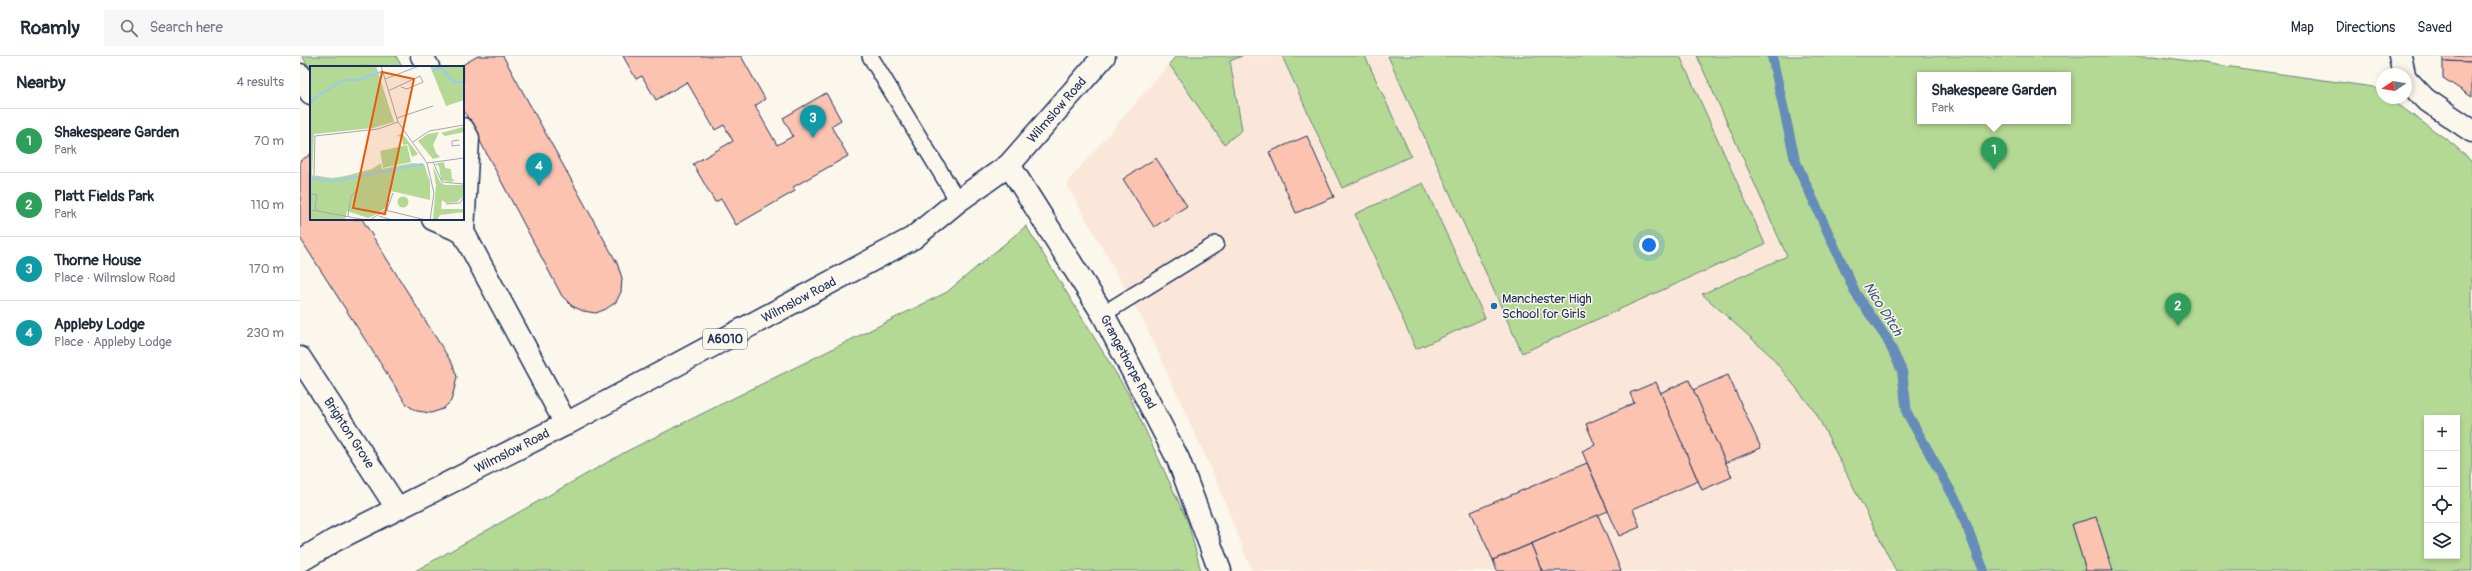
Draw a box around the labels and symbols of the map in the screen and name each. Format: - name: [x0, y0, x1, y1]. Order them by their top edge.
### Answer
- inset map: [310, 66, 464, 220]
- north arrow: [2376, 68, 2412, 104]
- street label: Wilmslow Road: [1024, 74, 1090, 146]
- pin: 3: [800, 105, 826, 138]
- pin: 1: [1981, 137, 2007, 170]
- pin: 4: [526, 153, 552, 186]
- your location: [1639, 235, 1659, 255]
- street label: Wilmslow Road: [759, 274, 839, 326]
- water label: Nico Ditch: [1860, 279, 1907, 340]
- place label: Manchester High School for Girls: [1502, 291, 1592, 322]
- pin: 2: [2165, 293, 2191, 326]
- marker: Manchester High School for Girls: [1489, 301, 1499, 311]
- street label: Grangethorpe Road: [1096, 312, 1160, 412]
- road number: A6010: [703, 329, 747, 349]
- street label: Brighton Grove: [320, 394, 378, 472]
- street label: Wilmslow Road: [472, 425, 552, 477]

